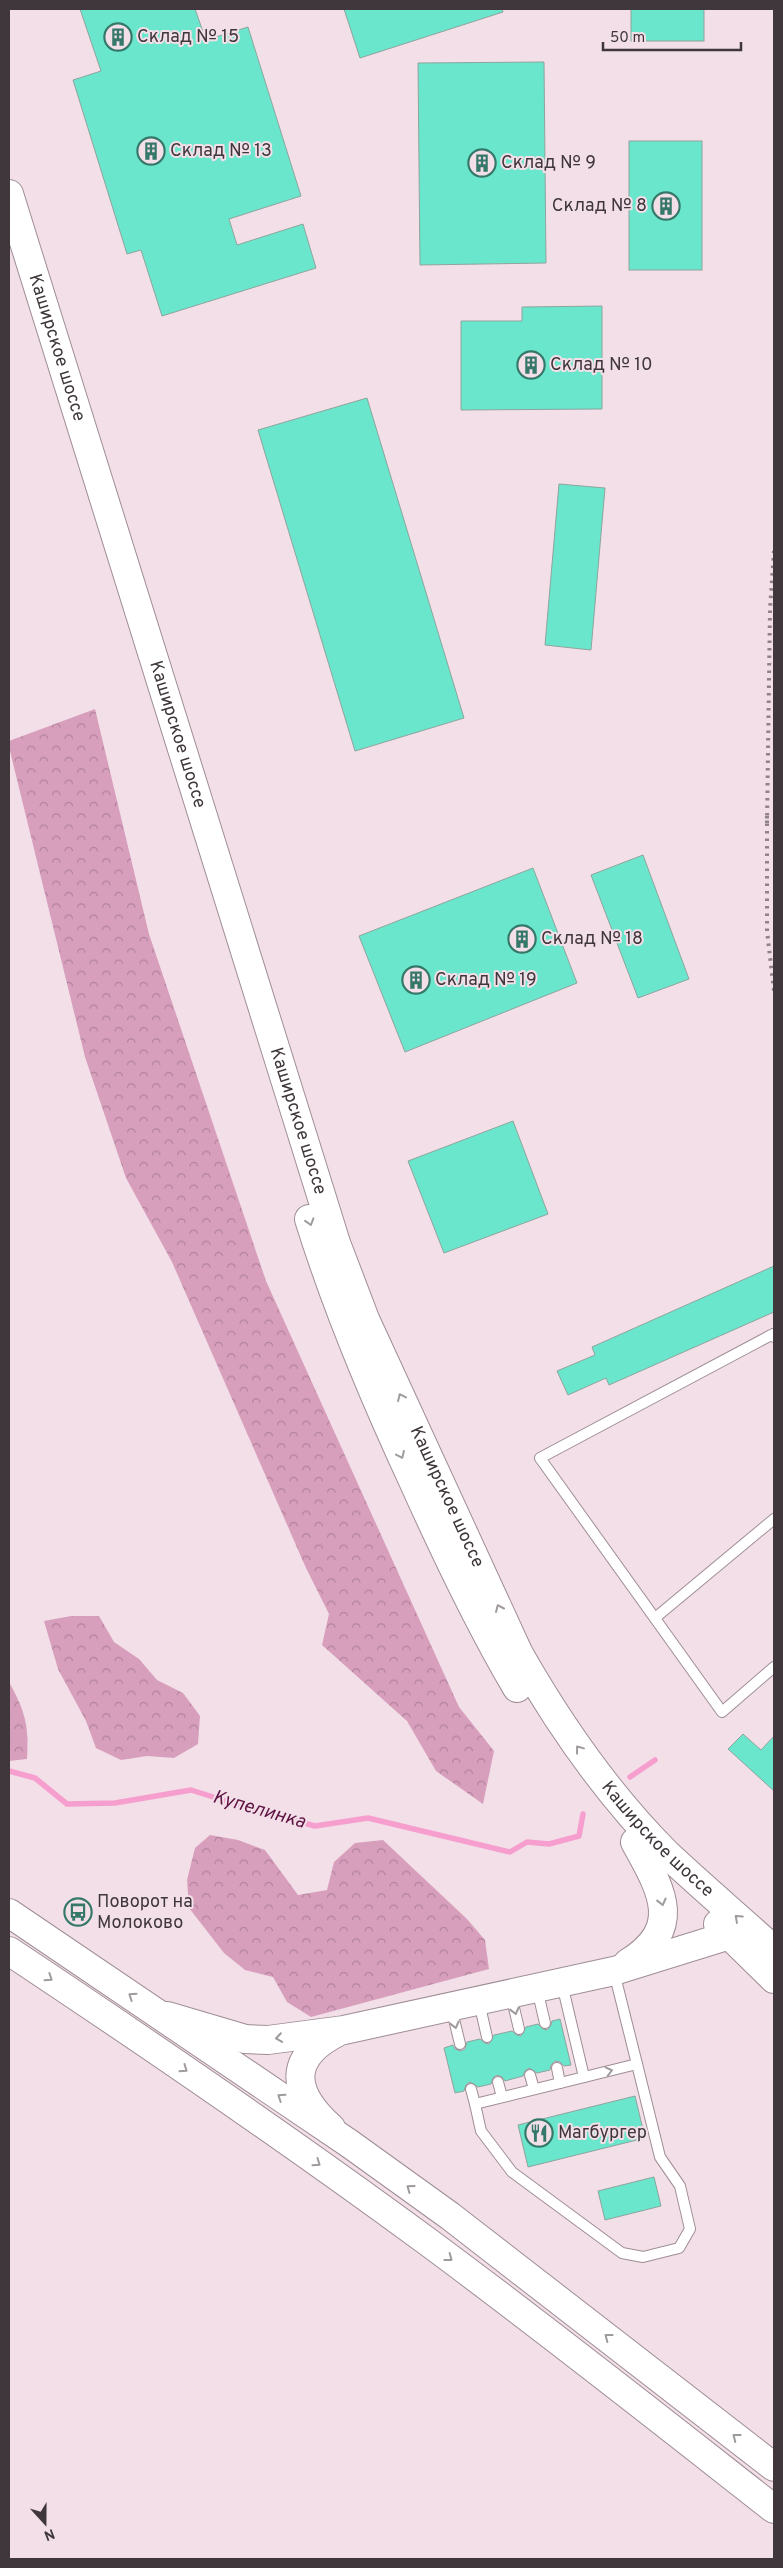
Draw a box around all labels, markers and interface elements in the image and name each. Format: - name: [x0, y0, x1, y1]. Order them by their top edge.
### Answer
- scale bar: [603, 20, 740, 52]
- building icon: Склад № 15: [103, 22, 133, 52]
- place label: Склад № 15: [137, 26, 239, 49]
- text: 50 m: [610, 29, 645, 48]
- building icon: Склад № 13: [136, 136, 166, 166]
- place label: Склад № 13: [170, 140, 272, 163]
- building icon: Склад № 9: [467, 148, 497, 178]
- place label: Склад № 9: [501, 152, 596, 175]
- building icon: Склад № 8: [651, 191, 681, 221]
- place label: Склад № 8: [552, 195, 647, 218]
- street label: Каширское шоссе: [23, 271, 91, 424]
- building icon: Склад № 10: [516, 350, 546, 380]
- place label: Склад № 10: [550, 354, 653, 377]
- street label: Каширское шоссе: [144, 658, 211, 811]
- building icon: Склад № 18: [507, 924, 537, 954]
- place label: Склад № 18: [541, 928, 643, 951]
- building icon: Склад № 19: [401, 965, 431, 995]
- place label: Склад № 19: [435, 969, 537, 992]
- street label: Каширское шоссе: [264, 1044, 332, 1198]
- one-way arrow: [304, 1217, 314, 1226]
- one-way arrow: [397, 1393, 408, 1402]
- street label: Каширское шоссе: [404, 1423, 489, 1571]
- one-way arrow: [394, 1450, 405, 1459]
- one-way arrow: [494, 1604, 505, 1613]
- one-way arrow: [576, 1746, 584, 1755]
- street label: Каширское шоссе: [596, 1776, 718, 1902]
- water label: Купелинка: [210, 1785, 308, 1835]
- place label: Поворот на Молоково: [97, 1891, 193, 1935]
- bus stop icon: Поворот на Молоково: [63, 1897, 93, 1927]
- one-way arrow: [656, 1898, 667, 1907]
- one-way arrow: [735, 1915, 744, 1924]
- one-way arrow: [44, 1972, 53, 1981]
- one-way arrow: [129, 1993, 138, 2002]
- one-way arrow: [509, 2007, 520, 2016]
- one-way arrow: [450, 2021, 460, 2029]
- one-way arrow: [274, 2032, 282, 2043]
- one-way arrow: [178, 2063, 188, 2072]
- one-way arrow: [605, 2066, 614, 2077]
- one-way arrow: [277, 2094, 287, 2103]
- restaurant icon: Магбургер: [524, 2118, 554, 2148]
- place label: Магбургер: [558, 2122, 647, 2145]
- one-way arrow: [311, 2157, 321, 2166]
- one-way arrow: [407, 2185, 416, 2193]
- one-way arrow: [443, 2252, 452, 2260]
- one-way arrow: [604, 2334, 614, 2343]
- one-way arrow: [733, 2435, 742, 2443]
- north arrow: [20, 2498, 70, 2548]
- text: N: [41, 2524, 57, 2543]

